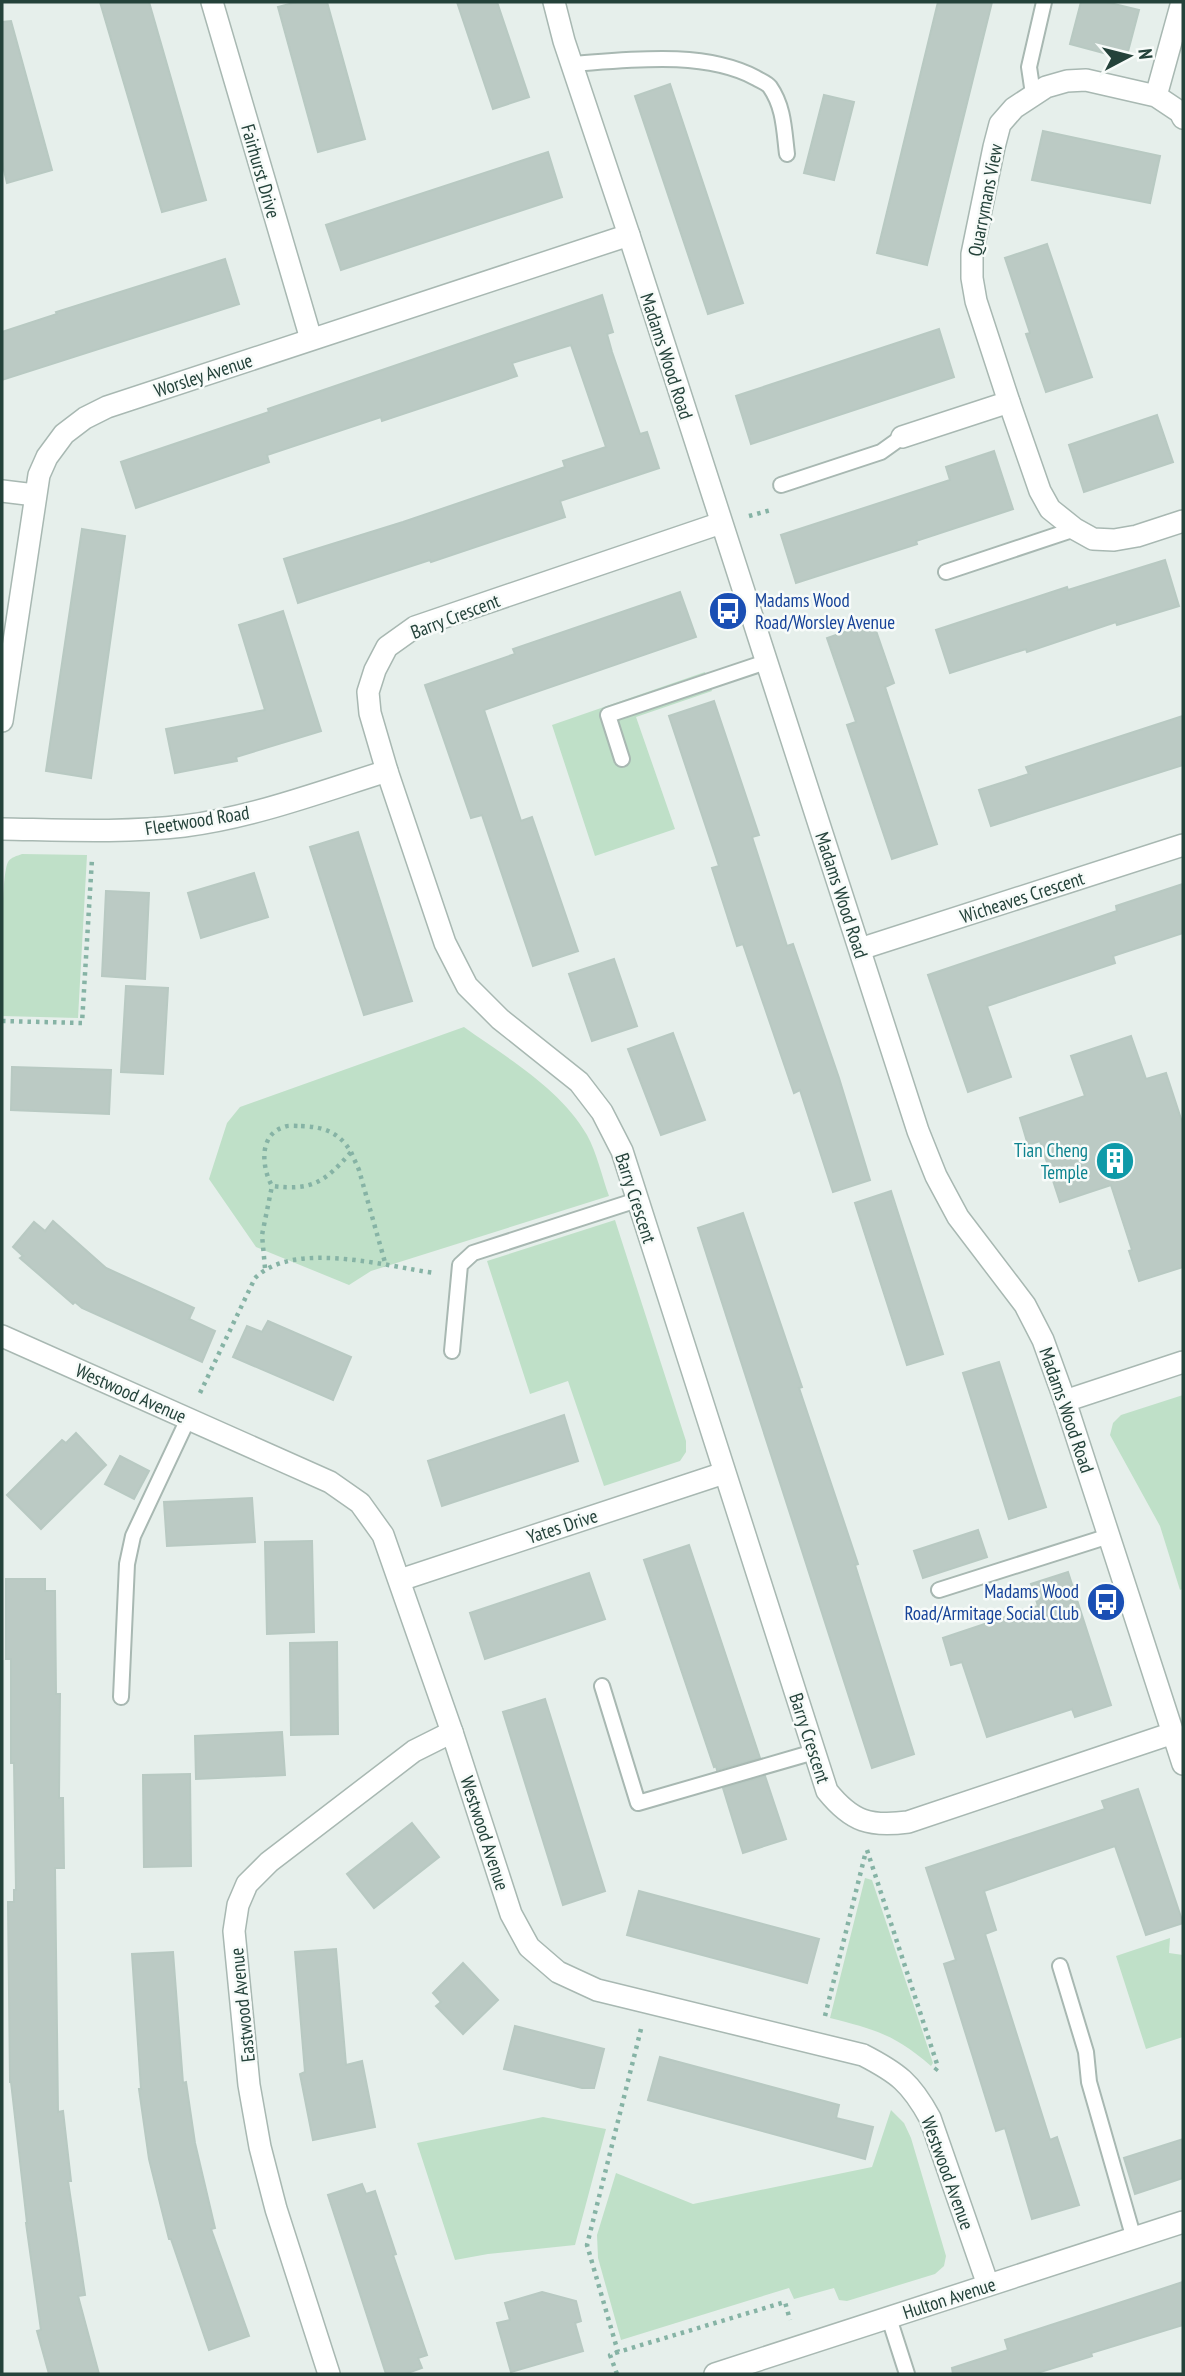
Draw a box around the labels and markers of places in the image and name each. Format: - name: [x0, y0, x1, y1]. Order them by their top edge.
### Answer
- place label: Madams Wood Road/Worsley Avenue: [755, 588, 895, 634]
- bus stop icon: Madams Wood Road/Worsley Avenue: [707, 590, 749, 632]
- place label: Tian Cheng Temple: [1014, 1138, 1088, 1184]
- building icon: Tian Cheng Temple: [1094, 1140, 1136, 1182]
- place label: Madams Wood Road/Armitage Social Club: [904, 1579, 1079, 1625]
- bus stop icon: Madams Wood Road/Armitage Social Club: [1085, 1581, 1127, 1623]

